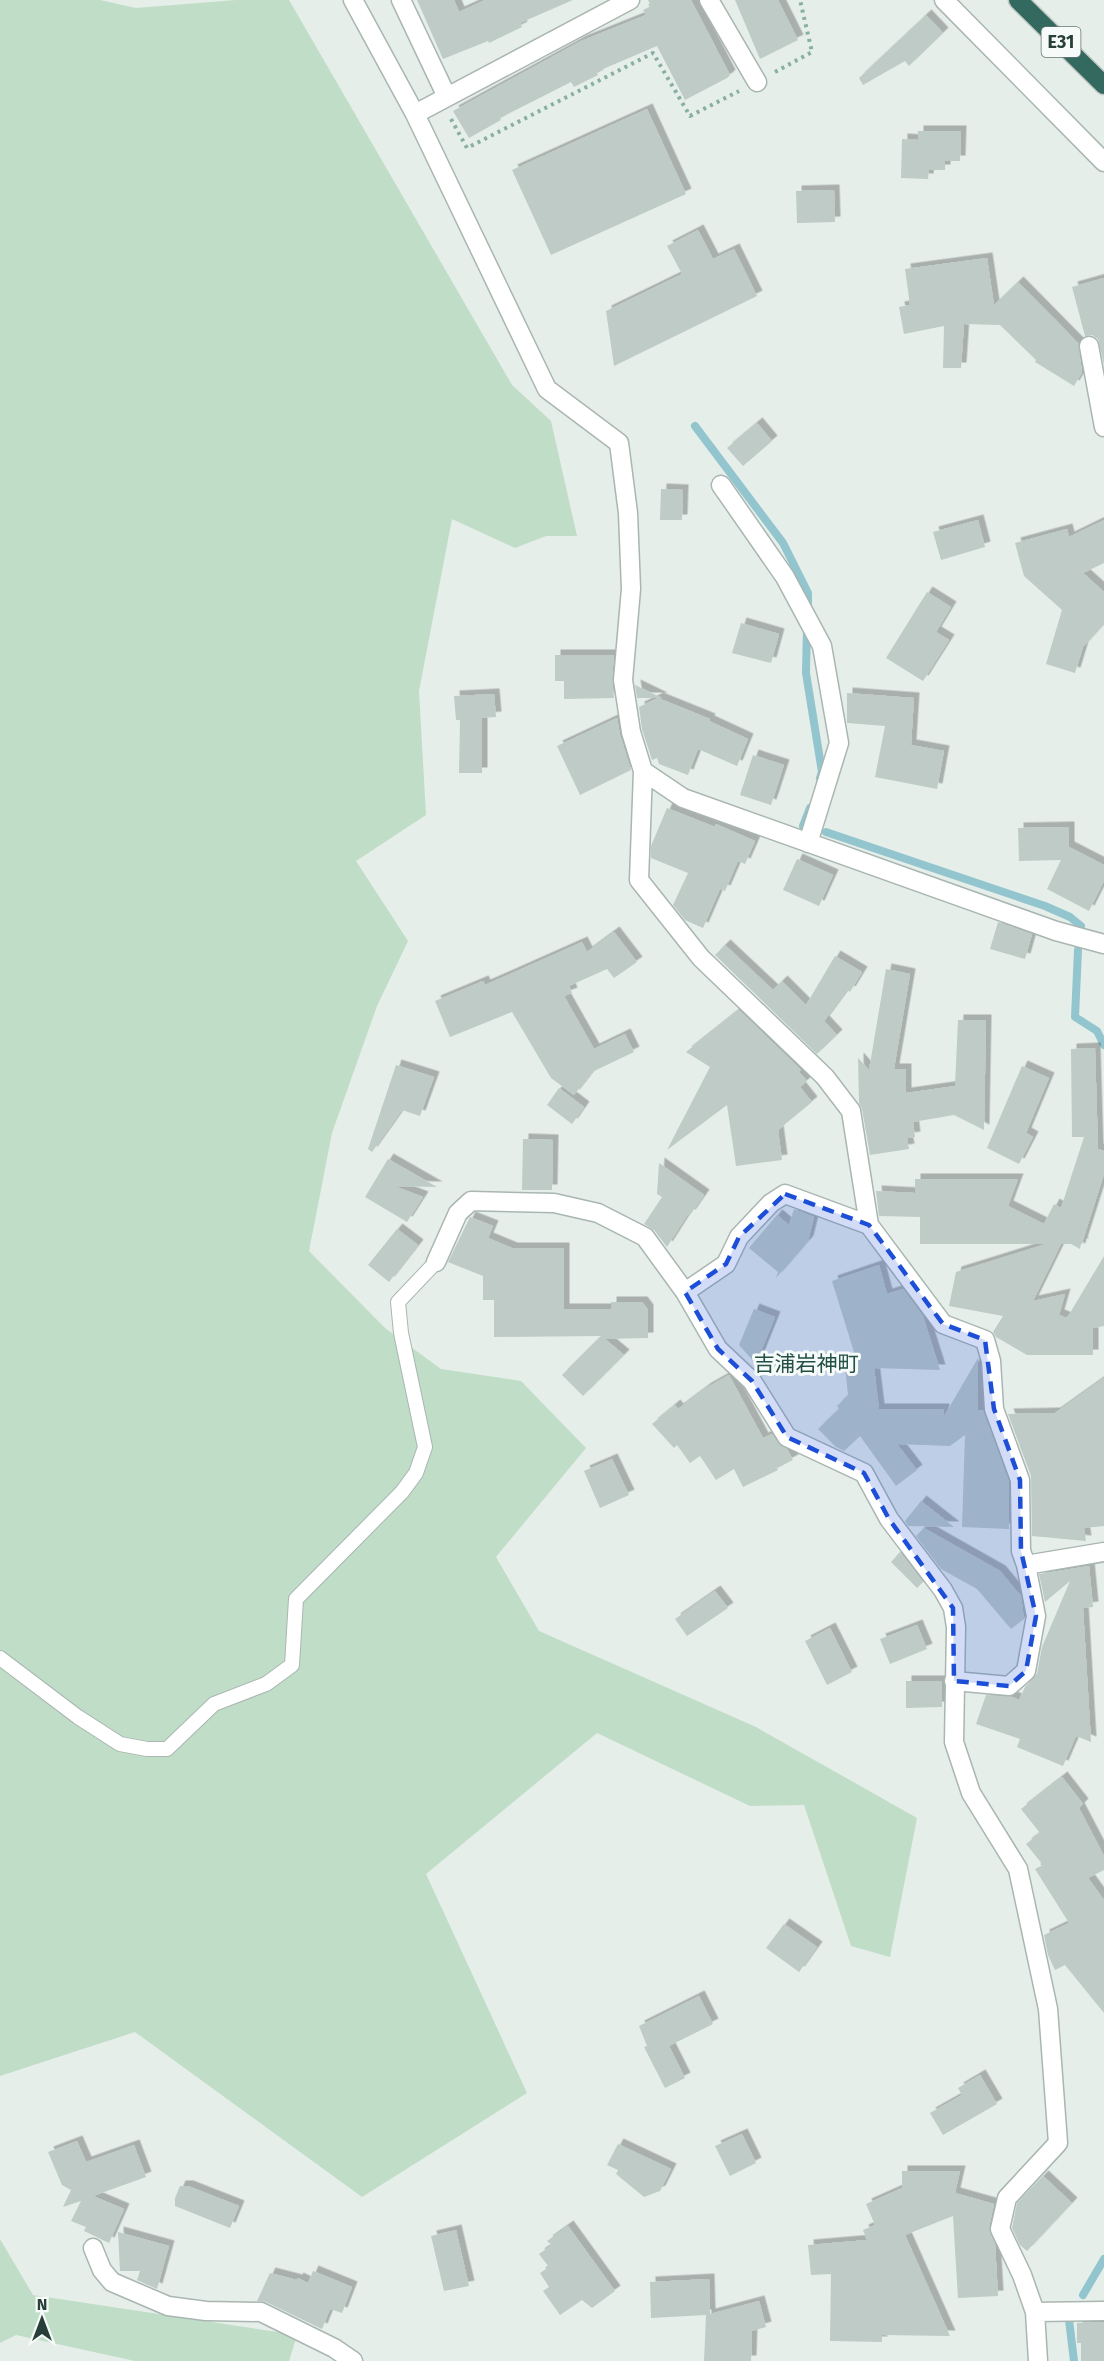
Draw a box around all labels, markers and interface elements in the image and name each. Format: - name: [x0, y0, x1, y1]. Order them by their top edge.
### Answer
- road number: E31: [1042, 27, 1080, 57]
- district label: 吉浦岩神町: [754, 1351, 859, 1377]
- north arrow: [12, 2289, 72, 2349]
- text: N: [37, 2295, 47, 2314]

